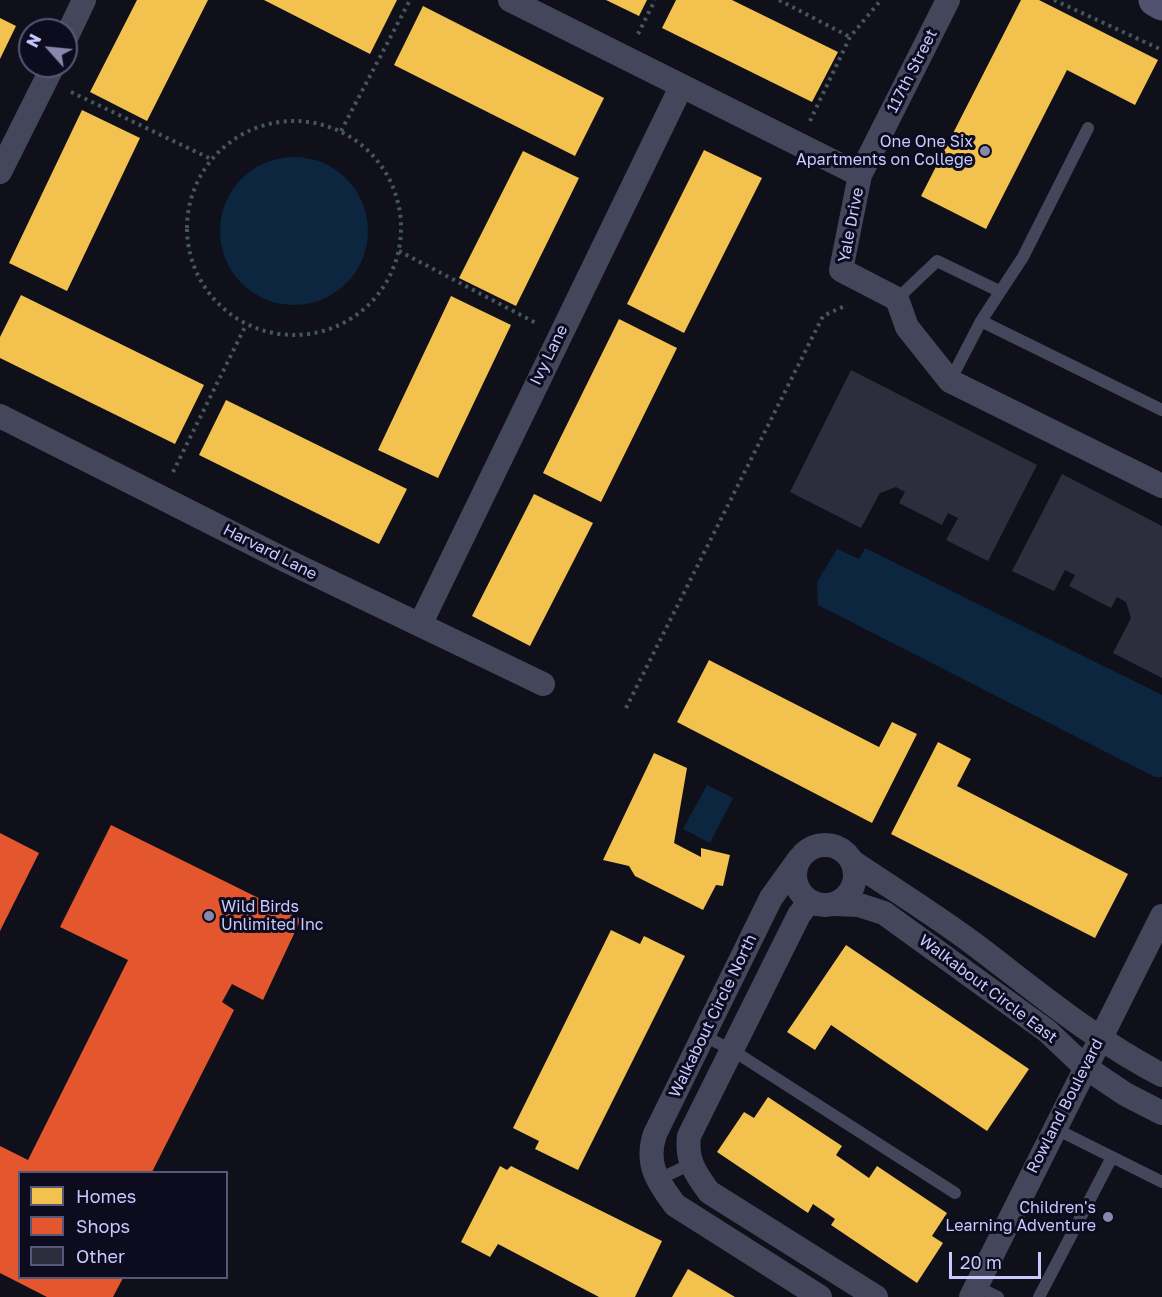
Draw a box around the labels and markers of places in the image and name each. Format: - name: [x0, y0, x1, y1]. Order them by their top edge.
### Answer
- place label: One One Six Apartments on College: [796, 132, 973, 170]
- marker: One One Six Apartments on College: [978, 144, 992, 158]
- place label: Wild Birds Unlimited Inc: [221, 897, 323, 935]
- marker: Wild Birds Unlimited Inc: [202, 909, 216, 923]
- place label: Children's Learning Adventure: [945, 1198, 1096, 1236]
- marker: Children's Learning Adventure: [1101, 1210, 1115, 1224]

